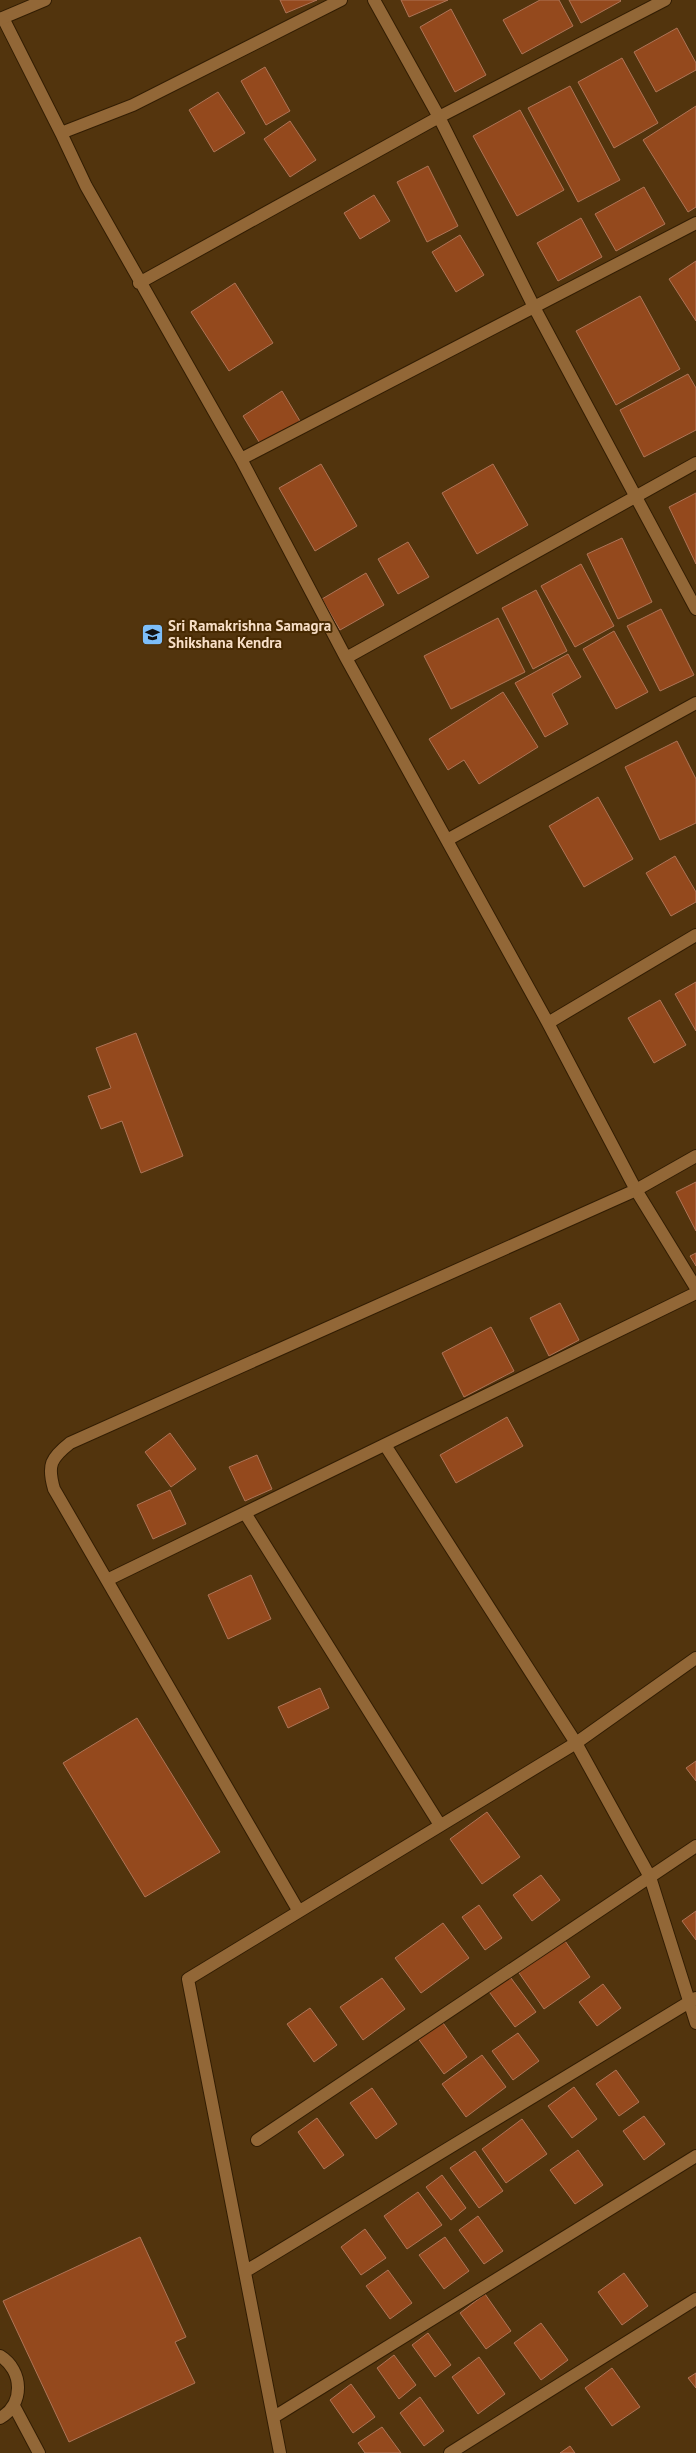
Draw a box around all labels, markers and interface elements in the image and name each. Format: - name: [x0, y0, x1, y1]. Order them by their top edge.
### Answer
- place label: Sri Ramakrishna Samagra Shikshana Kendra: [168, 616, 331, 652]
- school or university icon: Sri Ramakrishna Samagra Shikshana Kendra: [140, 622, 164, 646]

